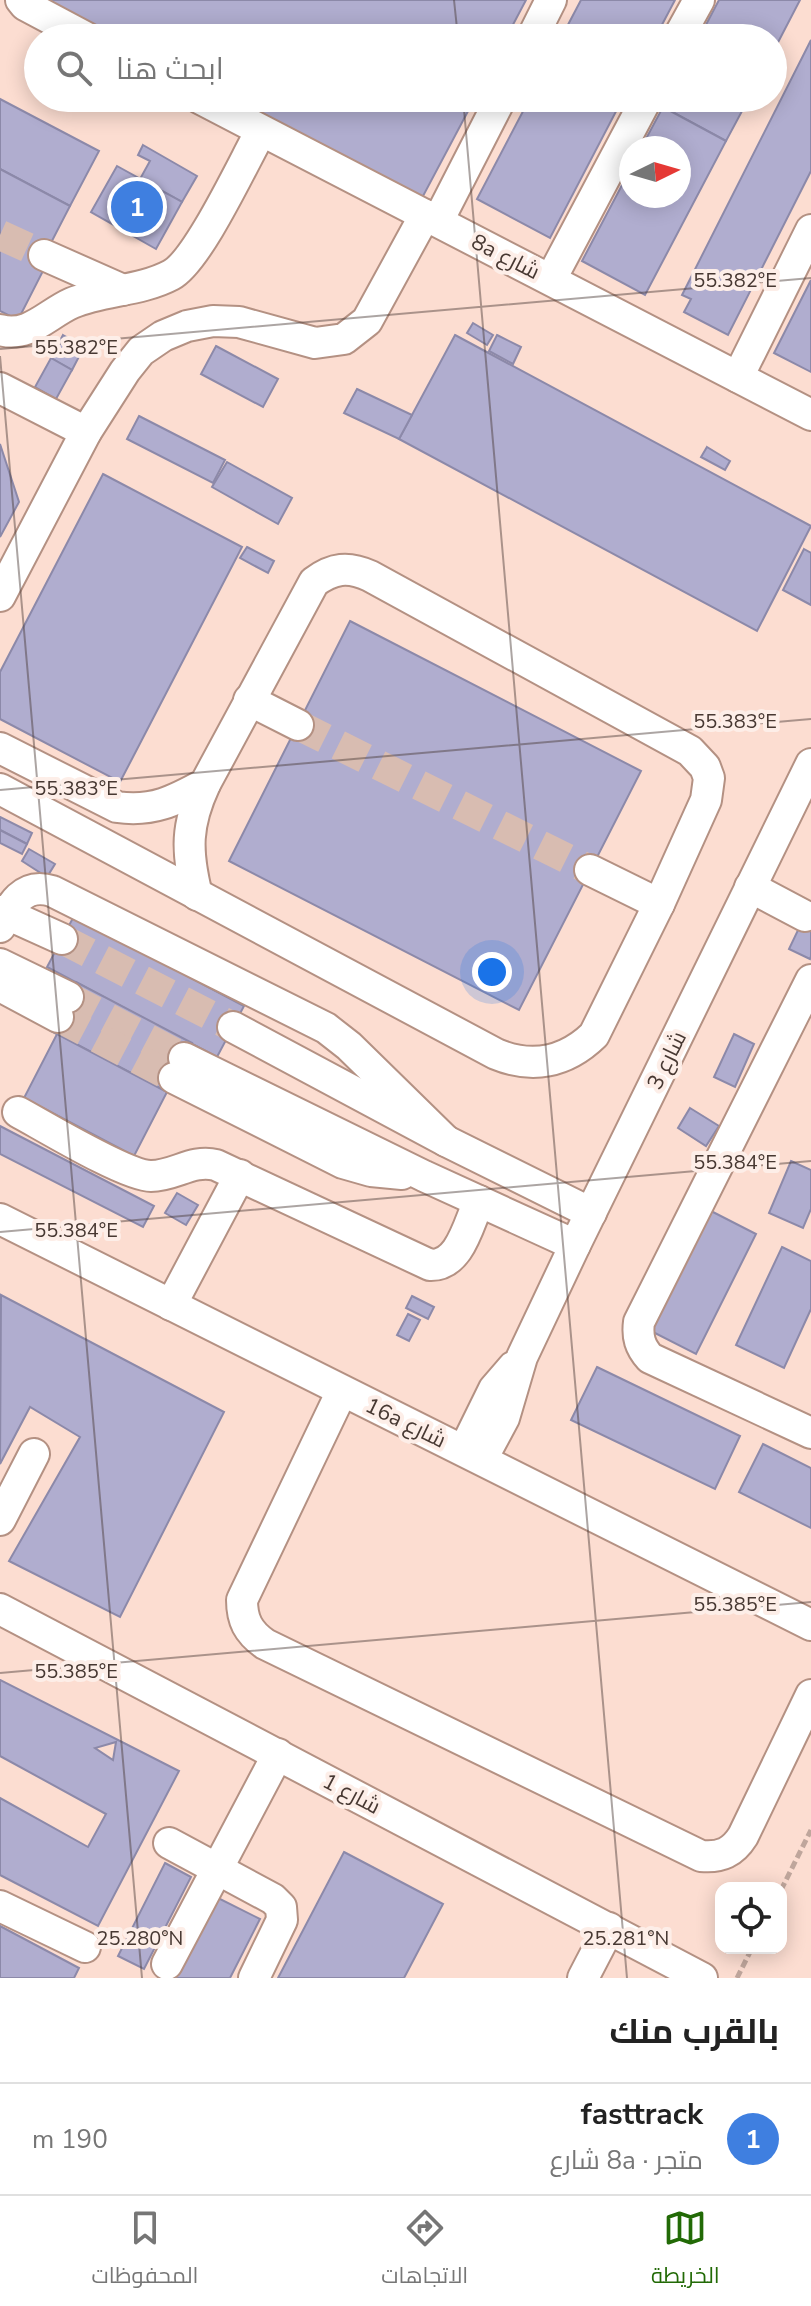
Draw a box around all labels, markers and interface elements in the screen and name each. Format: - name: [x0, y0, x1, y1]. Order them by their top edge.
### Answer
- search box: [24, 24, 787, 112]
- icon: search: [52, 46, 96, 90]
- text: ابحث هنا: [116, 49, 224, 90]
- north arrow: [619, 136, 691, 208]
- pin: 1: [111, 177, 163, 237]
- street label: 8a شارع: [466, 227, 545, 287]
- text: 55.382°E: [693, 267, 777, 294]
- text: 55.382°E: [34, 334, 118, 361]
- text: 55.383°E: [693, 708, 777, 735]
- text: 55.383°E: [34, 775, 118, 802]
- your location: [472, 952, 512, 992]
- street label: شارع 3: [640, 1026, 694, 1095]
- text: 55.384°E: [693, 1149, 777, 1176]
- text: 55.384°E: [34, 1217, 118, 1244]
- street label: 16a شارع: [360, 1390, 451, 1455]
- text: 55.385°E: [693, 1591, 777, 1618]
- text: 55.385°E: [34, 1658, 118, 1685]
- street label: شارع 1: [317, 1766, 386, 1822]
- map controls: [715, 1882, 787, 1954]
- button: locate: [715, 1882, 787, 1954]
- text: 25.280°N: [97, 1925, 183, 1952]
- text: 25.281°N: [583, 1925, 669, 1952]
- text: بالقرب منك: [609, 2009, 779, 2055]
- text: fasttrack: [581, 2094, 703, 2135]
- text: 190 m: [32, 2122, 108, 2157]
- text: 1: [745, 2122, 761, 2157]
- text: متجر · 8a شارع: [549, 2143, 703, 2178]
- tab: المحفوظات: [91, 2206, 198, 2296]
- tab: الاتجاهات: [381, 2206, 468, 2296]
- tab: الخريطة: [651, 2206, 720, 2296]

